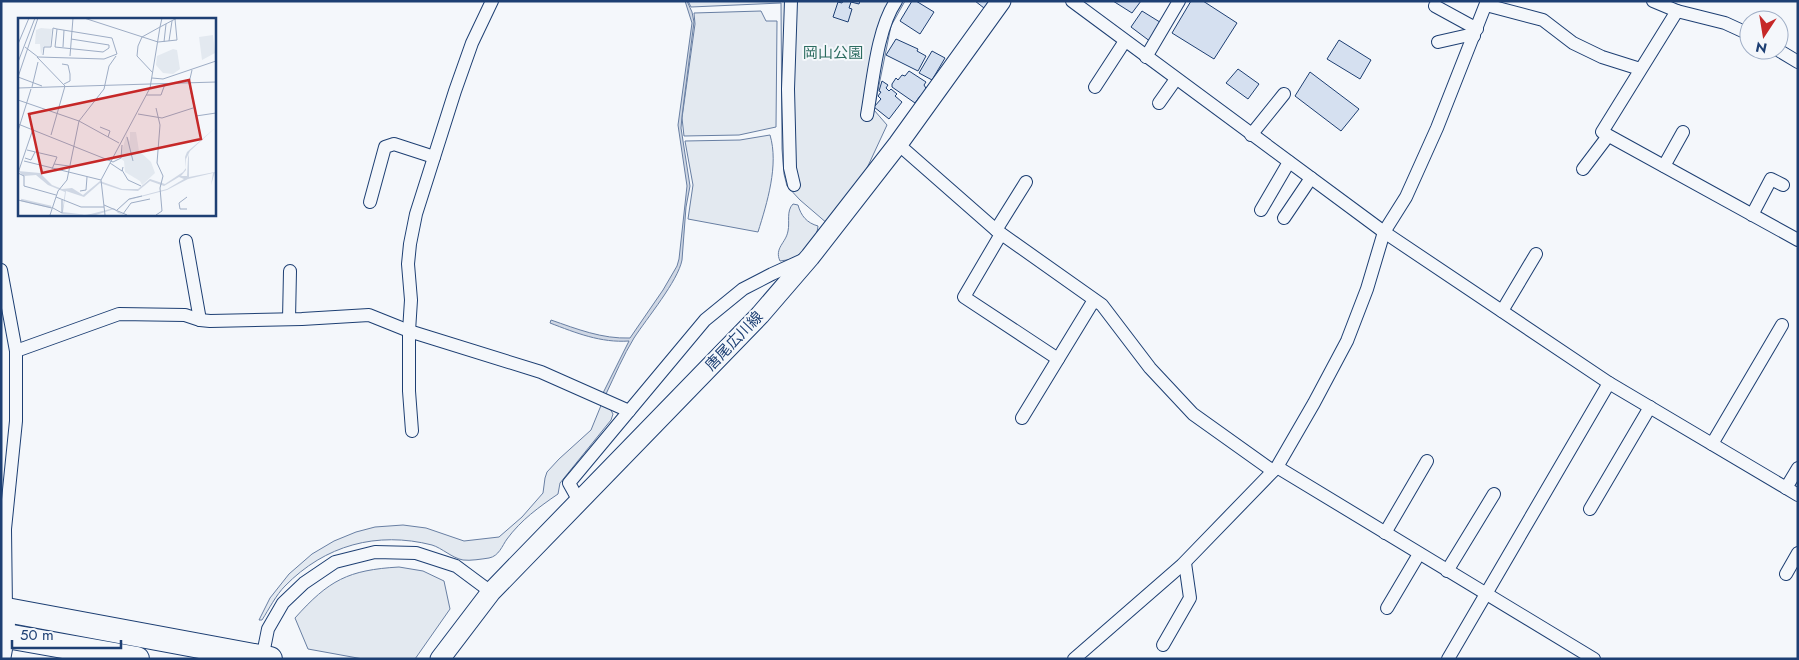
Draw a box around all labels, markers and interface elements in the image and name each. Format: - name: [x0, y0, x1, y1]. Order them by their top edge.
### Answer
- north arrow: [1739, 10, 1789, 60]
- inset map: [18, 18, 215, 215]
- text: N: [1754, 37, 1769, 59]
- park label: 岡山公園: [803, 42, 863, 64]
- street label: 唐尾広川線: [700, 306, 768, 376]
- scale bar: [12, 618, 121, 650]
- text: 50 m: [20, 624, 54, 646]

